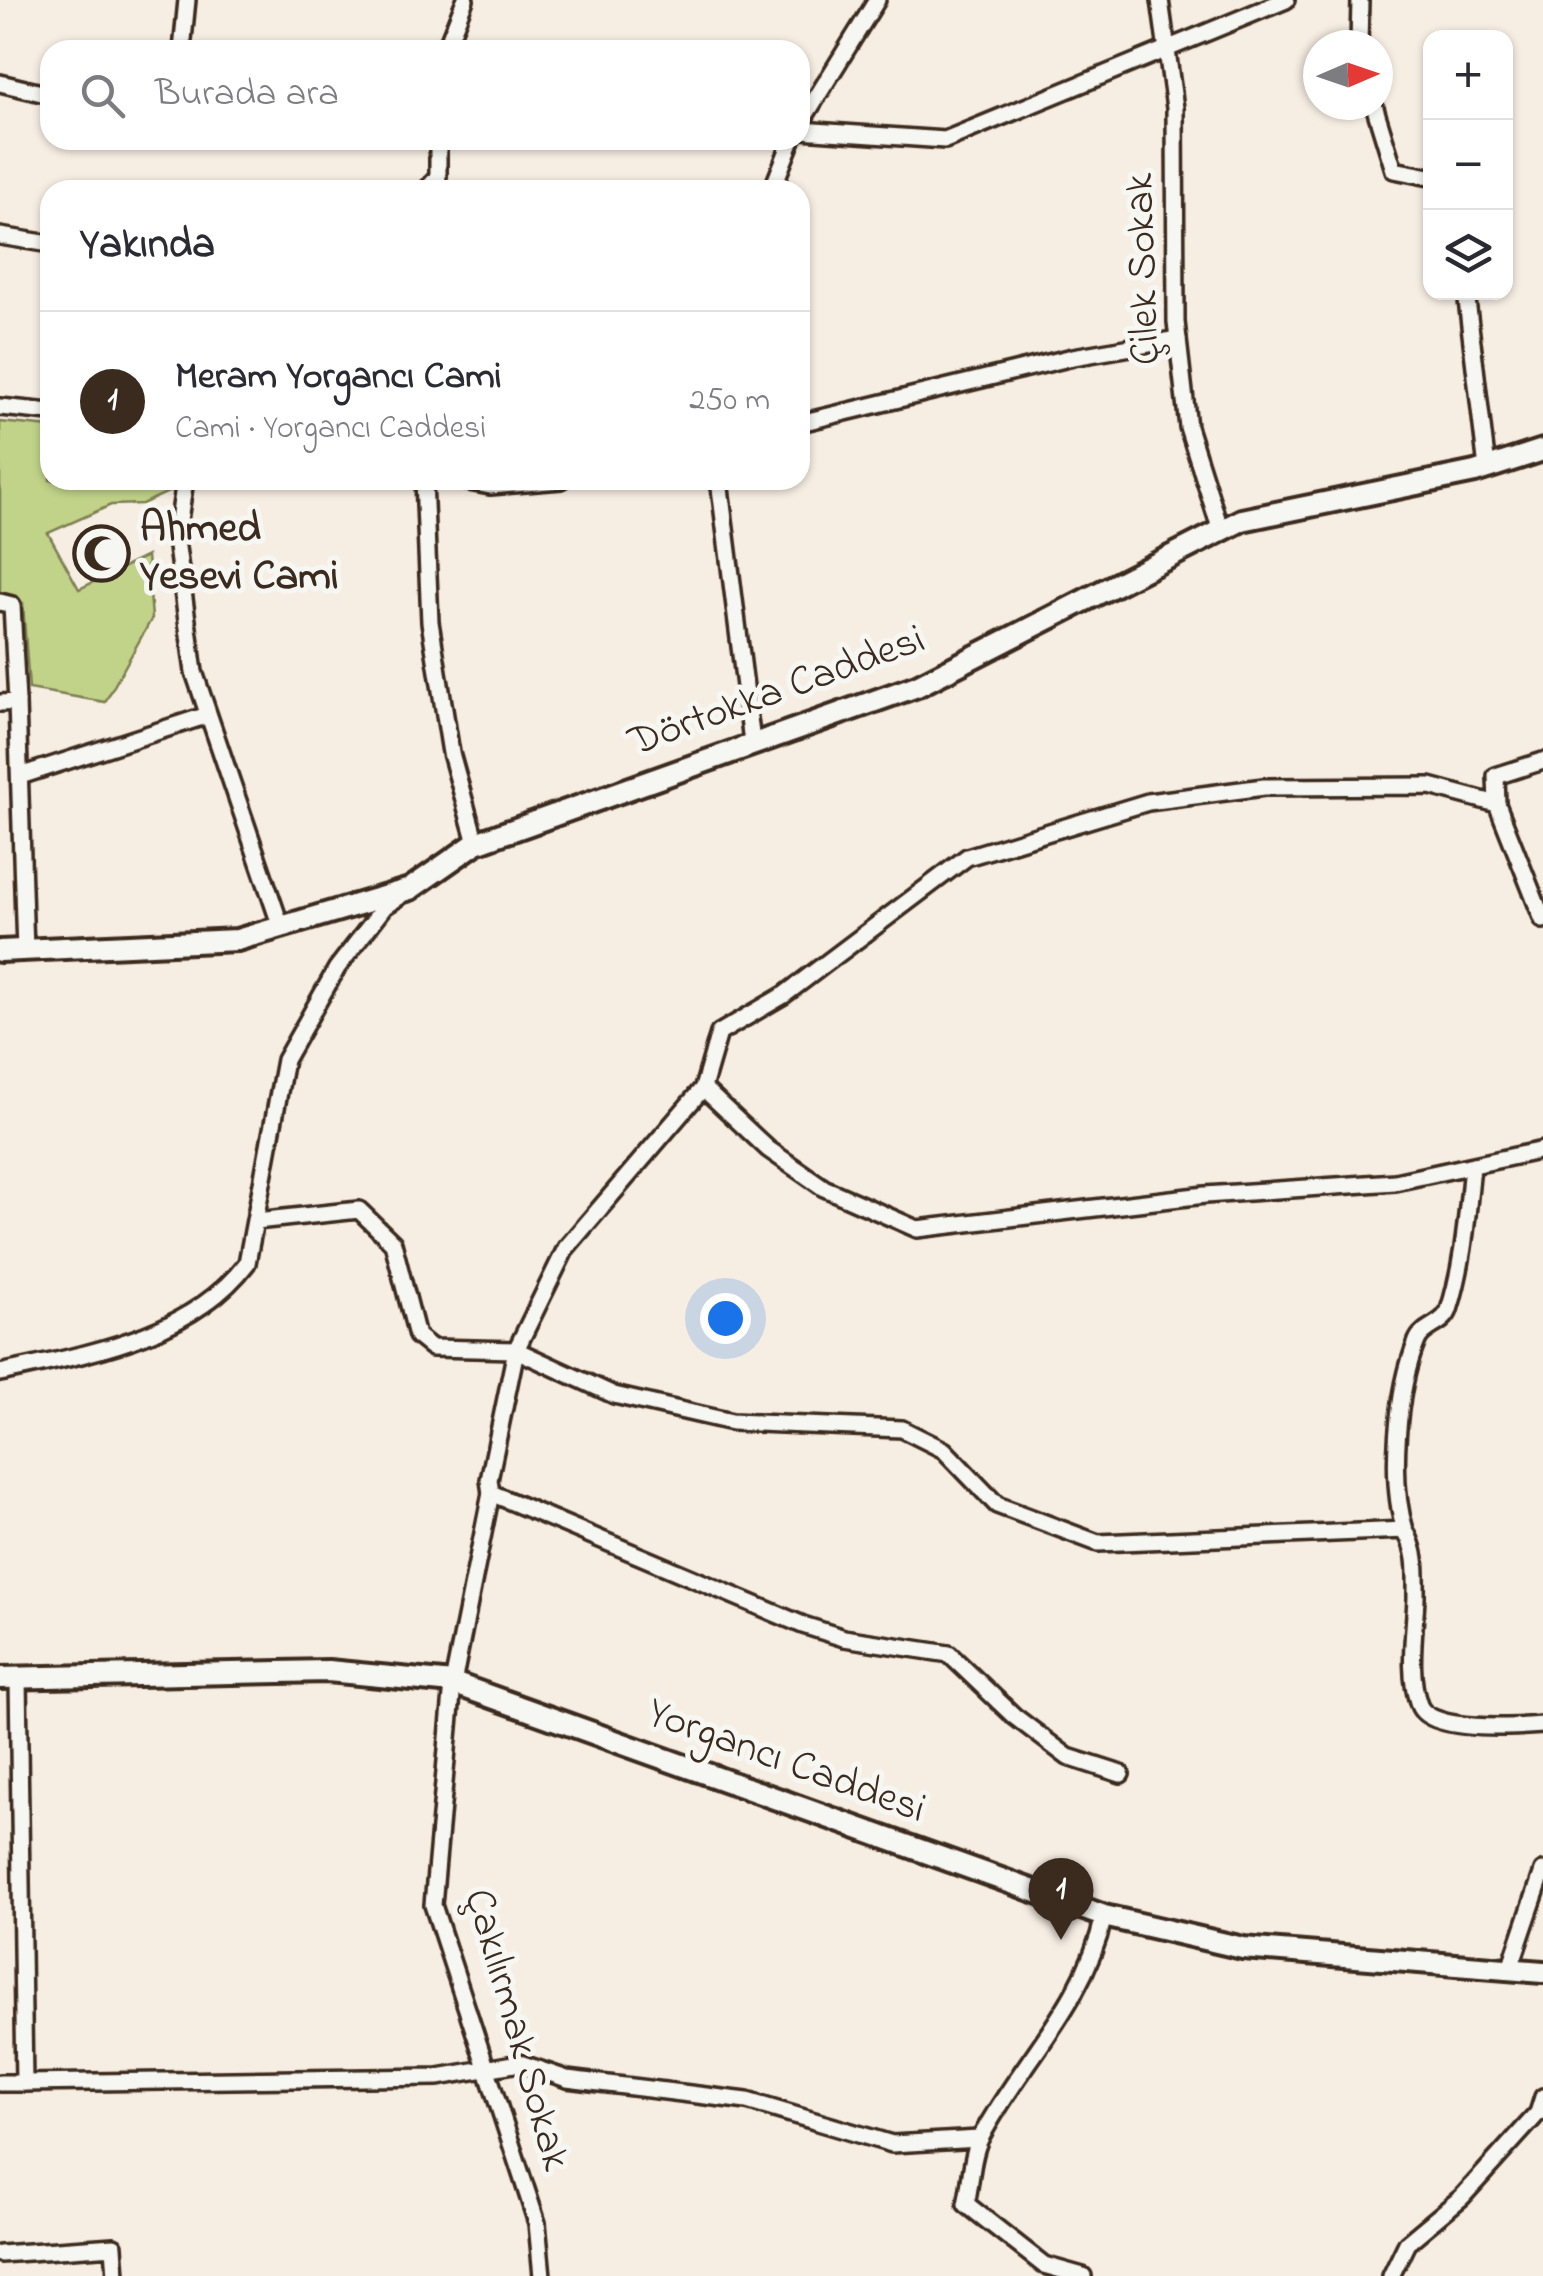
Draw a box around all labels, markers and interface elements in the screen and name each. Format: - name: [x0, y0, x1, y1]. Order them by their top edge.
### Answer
- north arrow: [1303, 30, 1393, 120]
- map controls: [1423, 30, 1513, 300]
- button: +: [1423, 30, 1513, 120]
- search box: [40, 40, 810, 150]
- text: Burada ara: [155, 67, 339, 123]
- icon: search: [75, 68, 130, 123]
- button: −: [1423, 120, 1513, 210]
- street label: Çilek Sokak: [1110, 171, 1178, 366]
- button: layers: [1423, 210, 1513, 300]
- text: Yakında: [80, 215, 215, 276]
- text: Meram Yorgancı Cami: [175, 350, 502, 406]
- text: 1: [107, 378, 118, 425]
- text: 250 m: [689, 378, 770, 425]
- text: Cami · Yorgancı Caddesi: [175, 406, 486, 453]
- place label: Ahmed Yesevi Cami: [139, 499, 338, 608]
- mosque icon: Ahmed Yesevi Cami: [71, 523, 131, 583]
- street label: Dörtokka Caddesi: [619, 610, 934, 774]
- your location: [700, 1293, 751, 1344]
- street label: Yorgancı Caddesi: [638, 1683, 934, 1841]
- pin: 1: [1028, 1858, 1094, 1940]
- street label: Çakılırmak Sokak: [447, 1882, 586, 2179]

